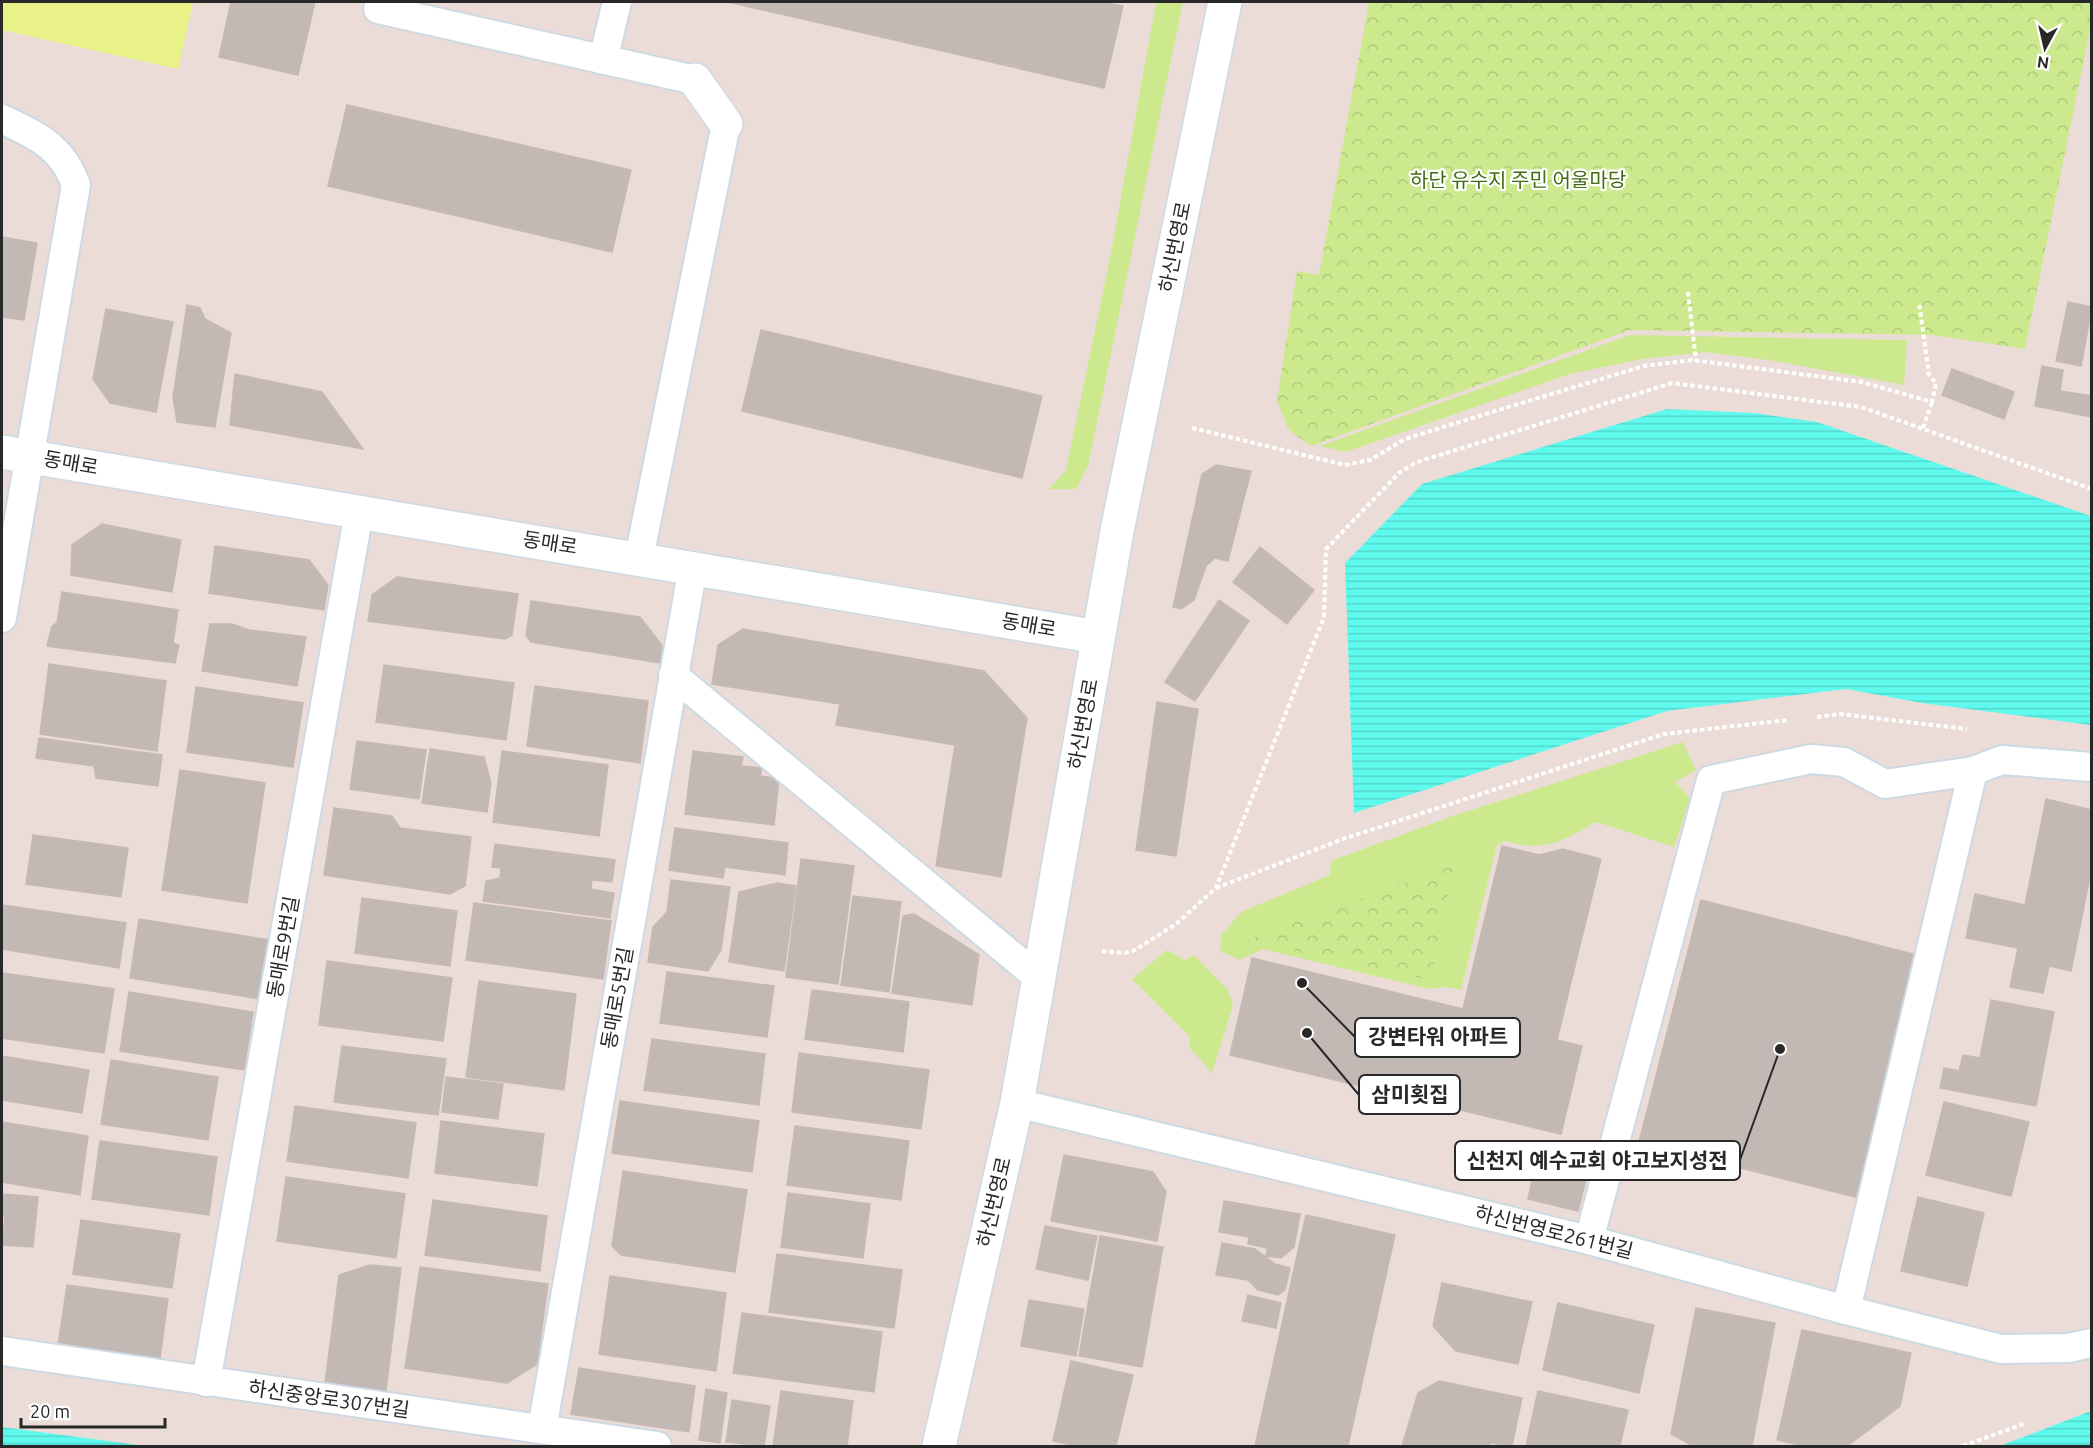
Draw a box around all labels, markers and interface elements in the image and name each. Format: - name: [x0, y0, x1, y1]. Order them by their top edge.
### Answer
- north arrow: [2015, 18, 2075, 78]
- text: N: [2036, 53, 2050, 73]
- park label: 하단 유수지 주민 어울마당: [1410, 168, 1626, 191]
- street label: 하신번영로: [1154, 200, 1195, 294]
- street label: 동매로: [42, 446, 100, 479]
- street label: 동매로: [521, 527, 579, 558]
- street label: 동매로: [1000, 608, 1058, 641]
- street label: 하신번영로: [1063, 677, 1102, 771]
- street label: 동매로9번길: [262, 894, 303, 1000]
- street label: 동매로5번길: [596, 945, 637, 1051]
- callout: 강변타워 아파트: [1355, 1018, 1520, 1057]
- text: 강변타워 아파트: [1368, 1024, 1508, 1048]
- callout: 삼미횟집: [1359, 1075, 1460, 1114]
- text: 삼미횟집: [1371, 1082, 1449, 1106]
- callout: 신천지 예수교회 야고보지성전: [1455, 1141, 1740, 1180]
- text: 신천지 예수교회 야고보지성전: [1466, 1148, 1728, 1172]
- street label: 하신번영로: [972, 1154, 1015, 1249]
- street label: 하신번영로261번길: [1472, 1201, 1636, 1262]
- street label: 하신중앙로307번길: [247, 1376, 411, 1421]
- scale bar: [21, 1391, 165, 1429]
- text: 20 m: [30, 1401, 70, 1421]

